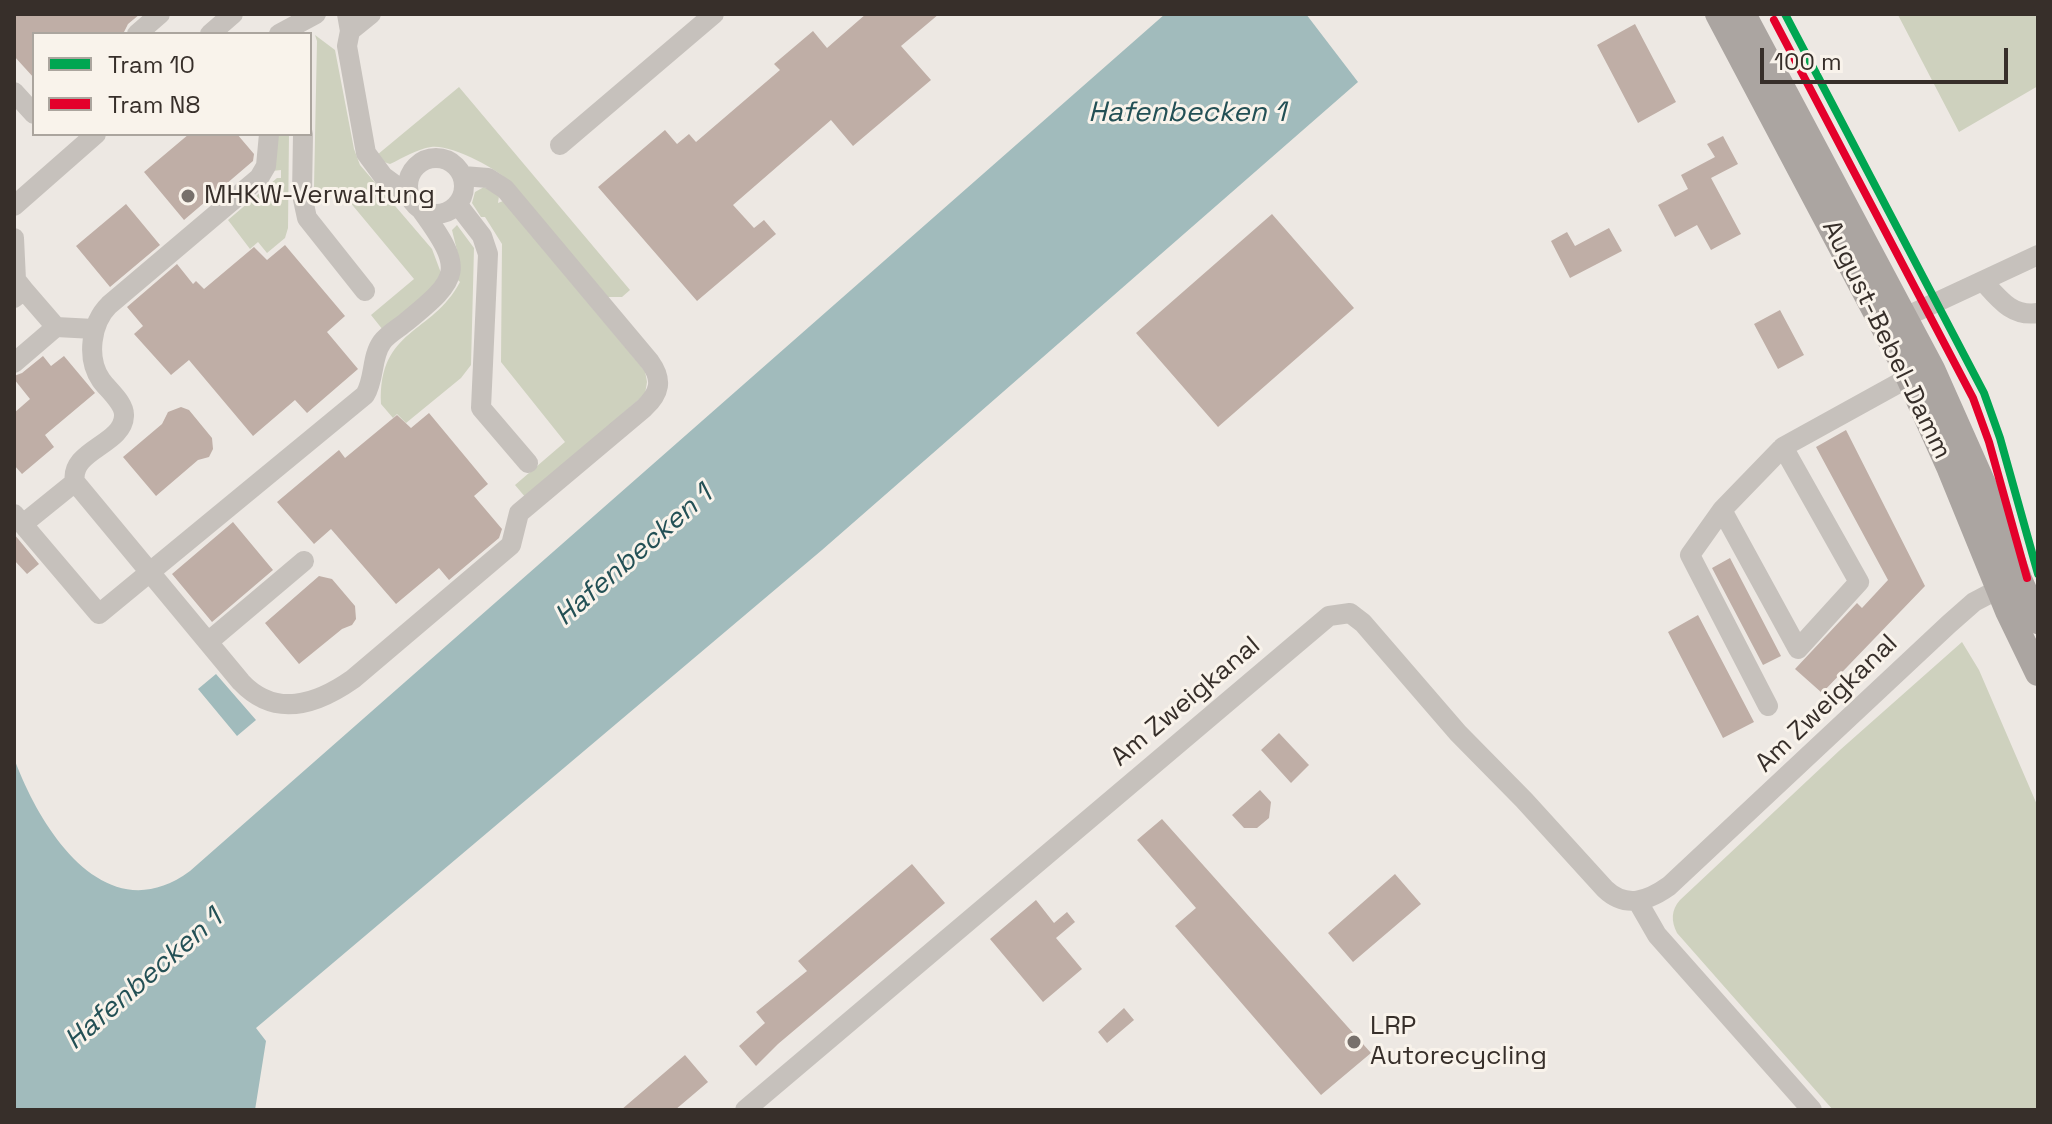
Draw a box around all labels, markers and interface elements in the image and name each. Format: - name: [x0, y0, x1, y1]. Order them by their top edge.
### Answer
- legend: [32, 32, 312, 136]
- scale bar: [1764, 32, 2012, 82]
- text: 100 m: [1774, 46, 1842, 77]
- text: Tram 10: [108, 49, 195, 80]
- text: Tram N8: [108, 89, 200, 120]
- water label: Hafenbecken 1: [1088, 96, 1286, 130]
- place label: MHKW-Verwaltung: [204, 180, 435, 212]
- marker: MHKW-Verwaltung: [179, 187, 197, 205]
- street label: August-Bebel-Damm: [1815, 216, 1957, 464]
- water label: Hafenbecken 1: [549, 479, 719, 633]
- street label: Am Zweigkanal: [1750, 628, 1904, 780]
- street label: Am Zweigkanal: [1105, 631, 1267, 773]
- water label: Hafenbecken 1: [59, 903, 229, 1057]
- place label: LRP Autorecycling: [1370, 1011, 1547, 1072]
- marker: LRP Autorecycling: [1345, 1033, 1363, 1051]

